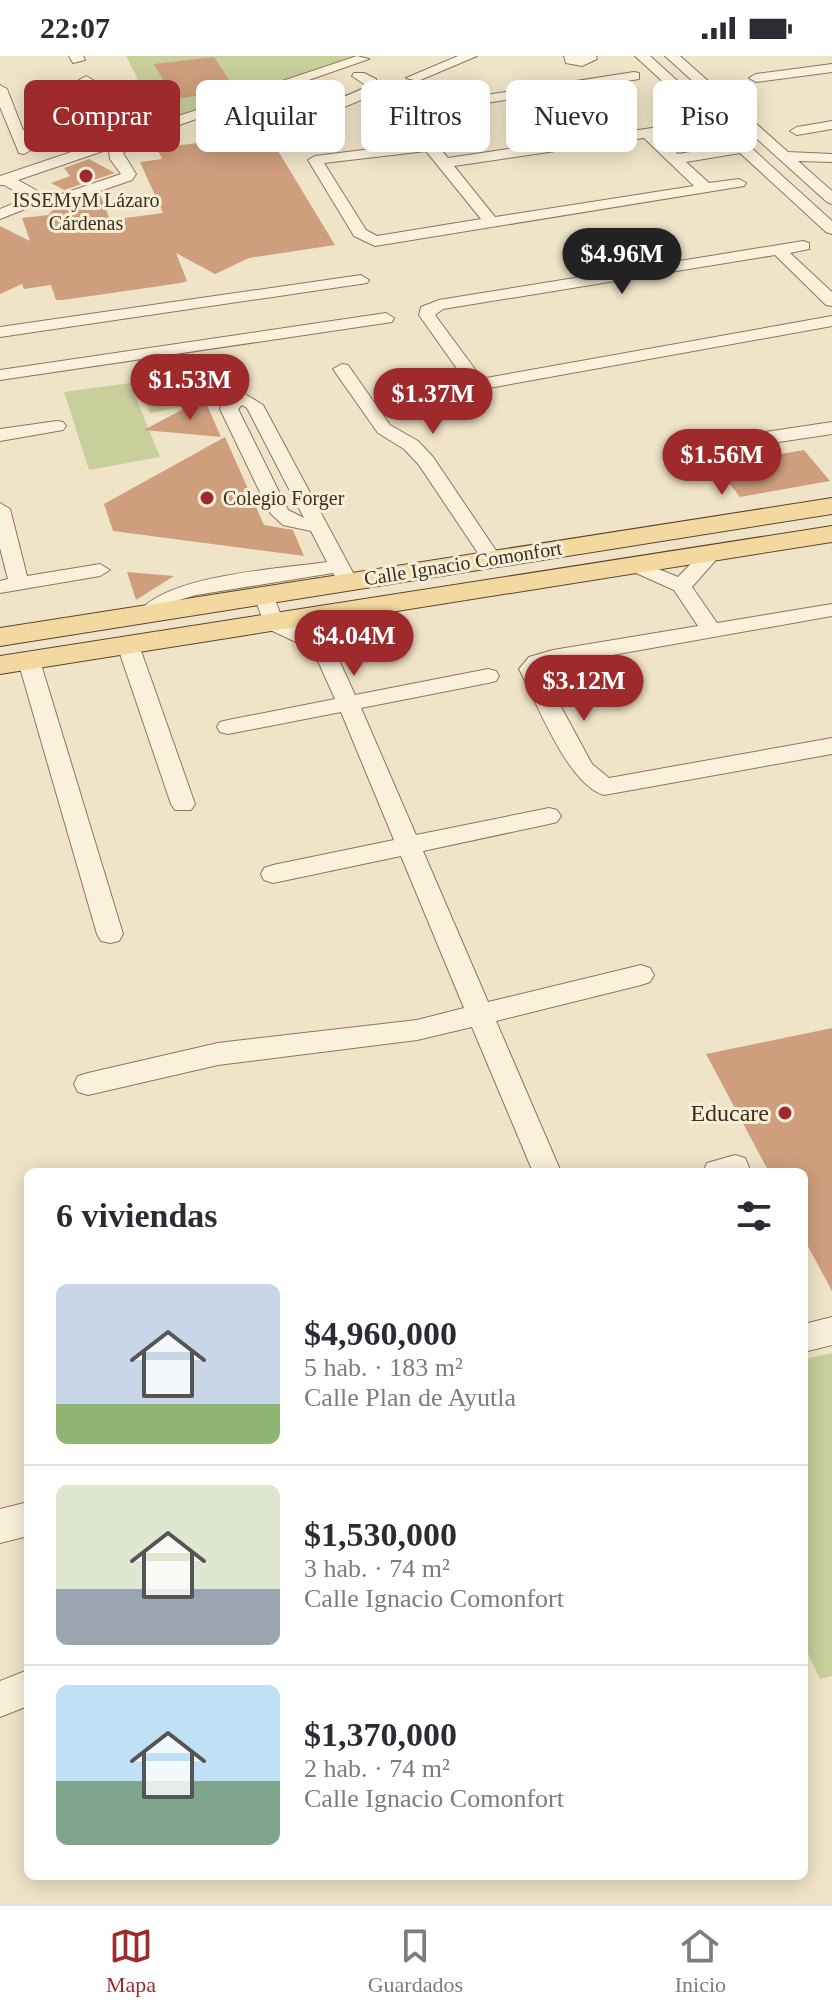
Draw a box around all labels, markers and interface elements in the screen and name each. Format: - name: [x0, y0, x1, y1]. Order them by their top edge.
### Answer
- text: 22:07: [40, 11, 110, 44]
- chip: Comprar: [24, 80, 180, 152]
- chip: Alquilar: [196, 80, 345, 152]
- chip: Filtros: [361, 80, 490, 152]
- chip: Nuevo: [506, 80, 637, 152]
- chip: Piso: [653, 80, 757, 152]
- marker: ISSEMyM Lázaro Cárdenas: [77, 167, 95, 185]
- place label: ISSEMyM Lázaro Cárdenas: [12, 189, 160, 234]
- pin: $4.96M: [557, 228, 687, 296]
- text: $4.96M: [580, 239, 664, 268]
- pin: $1.53M: [125, 354, 255, 422]
- text: $1.53M: [148, 365, 232, 394]
- pin: $1.37M: [368, 368, 498, 436]
- text: $1.37M: [391, 379, 475, 408]
- pin: $1.56M: [657, 429, 787, 497]
- text: $1.56M: [680, 440, 764, 469]
- place label: Colegio Forger: [223, 487, 345, 510]
- marker: Colegio Forger: [198, 489, 216, 507]
- street label: Calle Ignacio Comonfort: [363, 536, 564, 590]
- pin: $4.04M: [289, 610, 419, 678]
- text: $4.04M: [312, 621, 396, 650]
- pin: $3.12M: [519, 655, 649, 723]
- text: $3.12M: [542, 666, 626, 695]
- place label: Educare: [690, 1100, 769, 1126]
- marker: Educare: [776, 1104, 794, 1122]
- icon: filters: [732, 1194, 776, 1238]
- text: 6 viviendas: [56, 1197, 218, 1234]
- text: $4,960,000: [304, 1315, 457, 1352]
- icon: home: [120, 1316, 216, 1412]
- text: 5 hab. · 183 m²: [304, 1353, 463, 1382]
- text: Calle Plan de Ayutla: [304, 1383, 516, 1412]
- text: $1,530,000: [304, 1516, 457, 1553]
- icon: home: [120, 1517, 216, 1613]
- text: 3 hab. · 74 m²: [304, 1554, 450, 1583]
- text: Calle Ignacio Comonfort: [304, 1584, 564, 1613]
- text: $1,370,000: [304, 1716, 457, 1753]
- icon: home: [120, 1717, 216, 1813]
- text: 2 hab. · 74 m²: [304, 1754, 450, 1783]
- text: Calle Ignacio Comonfort: [304, 1784, 564, 1813]
- tab: Mapa: [106, 1924, 156, 1998]
- tab: Guardados: [368, 1924, 463, 1998]
- tab: Inicio: [675, 1924, 726, 1998]

